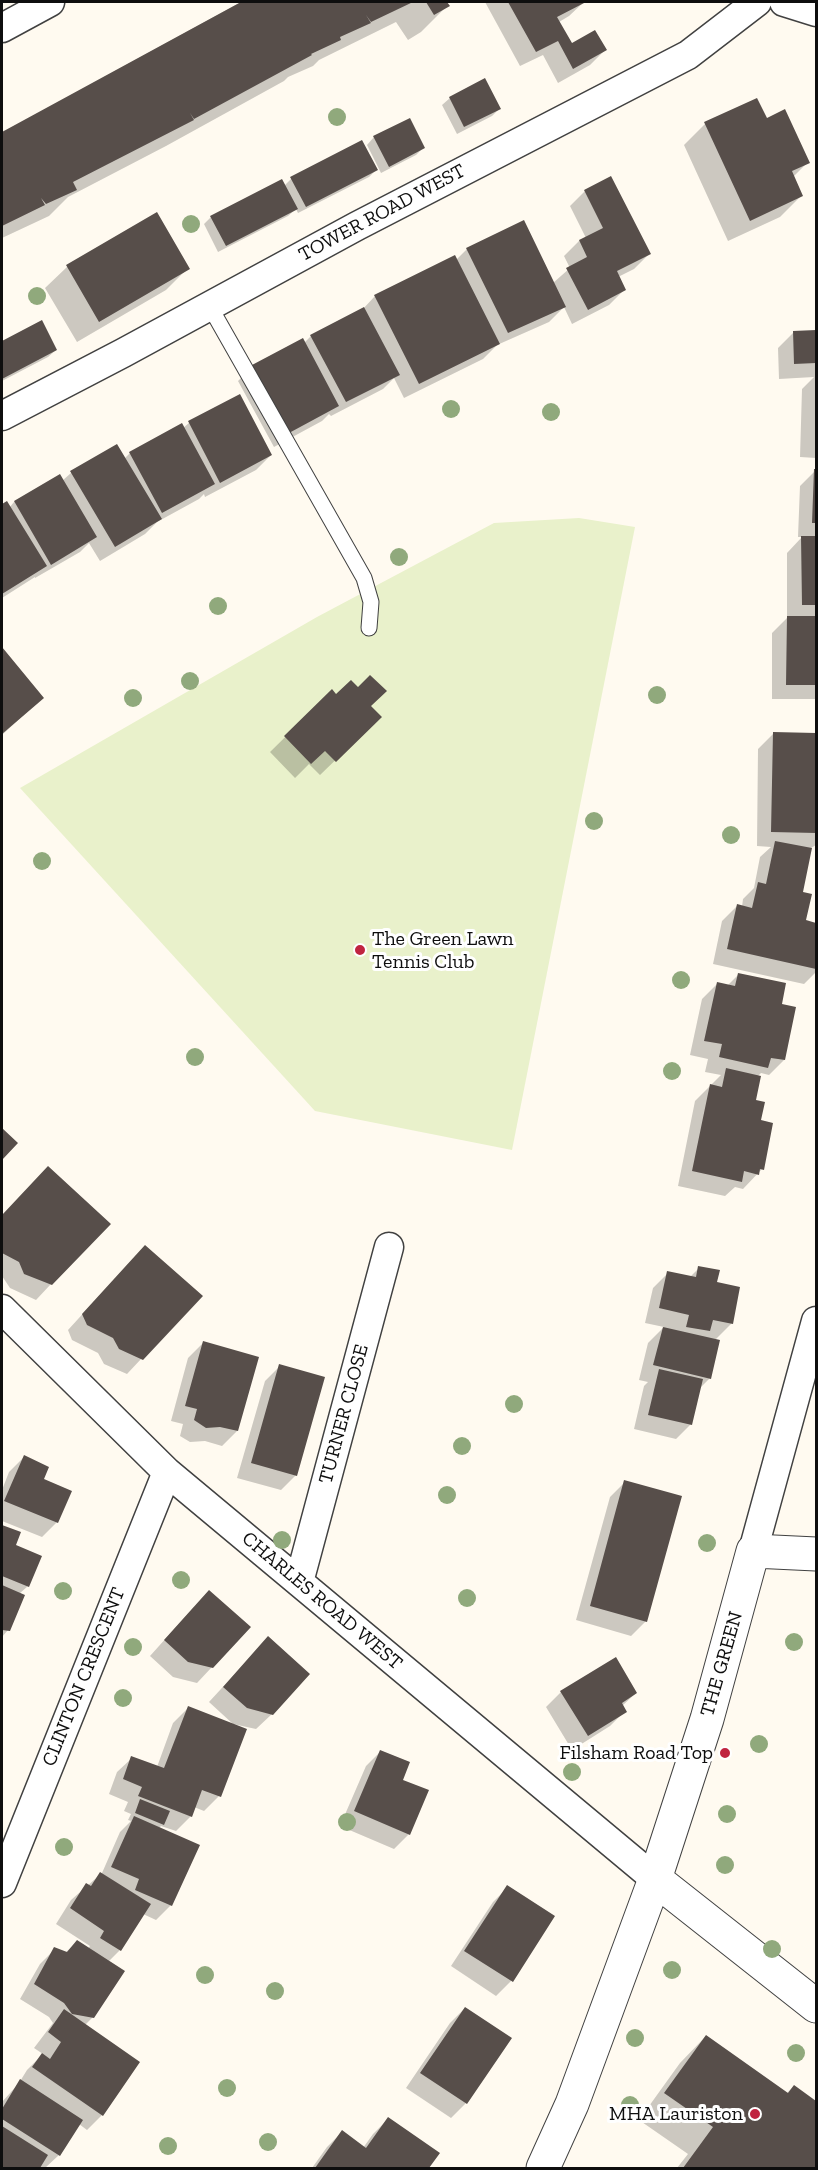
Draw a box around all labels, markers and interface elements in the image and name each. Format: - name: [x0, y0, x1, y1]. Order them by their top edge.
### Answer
- street label: TOWER ROAD WEST: [295, 159, 469, 267]
- place label: The Green Lawn Tennis Club: [372, 927, 514, 974]
- marker: The Green Lawn Tennis Club: [353, 943, 367, 957]
- street label: TURNER CLOSE: [314, 1342, 374, 1486]
- street label: CHARLES ROAD WEST: [237, 1527, 407, 1675]
- street label: CLINTON CRESCENT: [37, 1584, 131, 1770]
- street label: THE GREEN: [696, 1609, 748, 1719]
- place label: Filsham Road Top: [560, 1741, 713, 1765]
- marker: Filsham Road Top: [718, 1746, 732, 1760]
- place label: MHA Lauriston: [609, 2102, 743, 2126]
- marker: MHA Lauriston: [748, 2107, 762, 2121]

